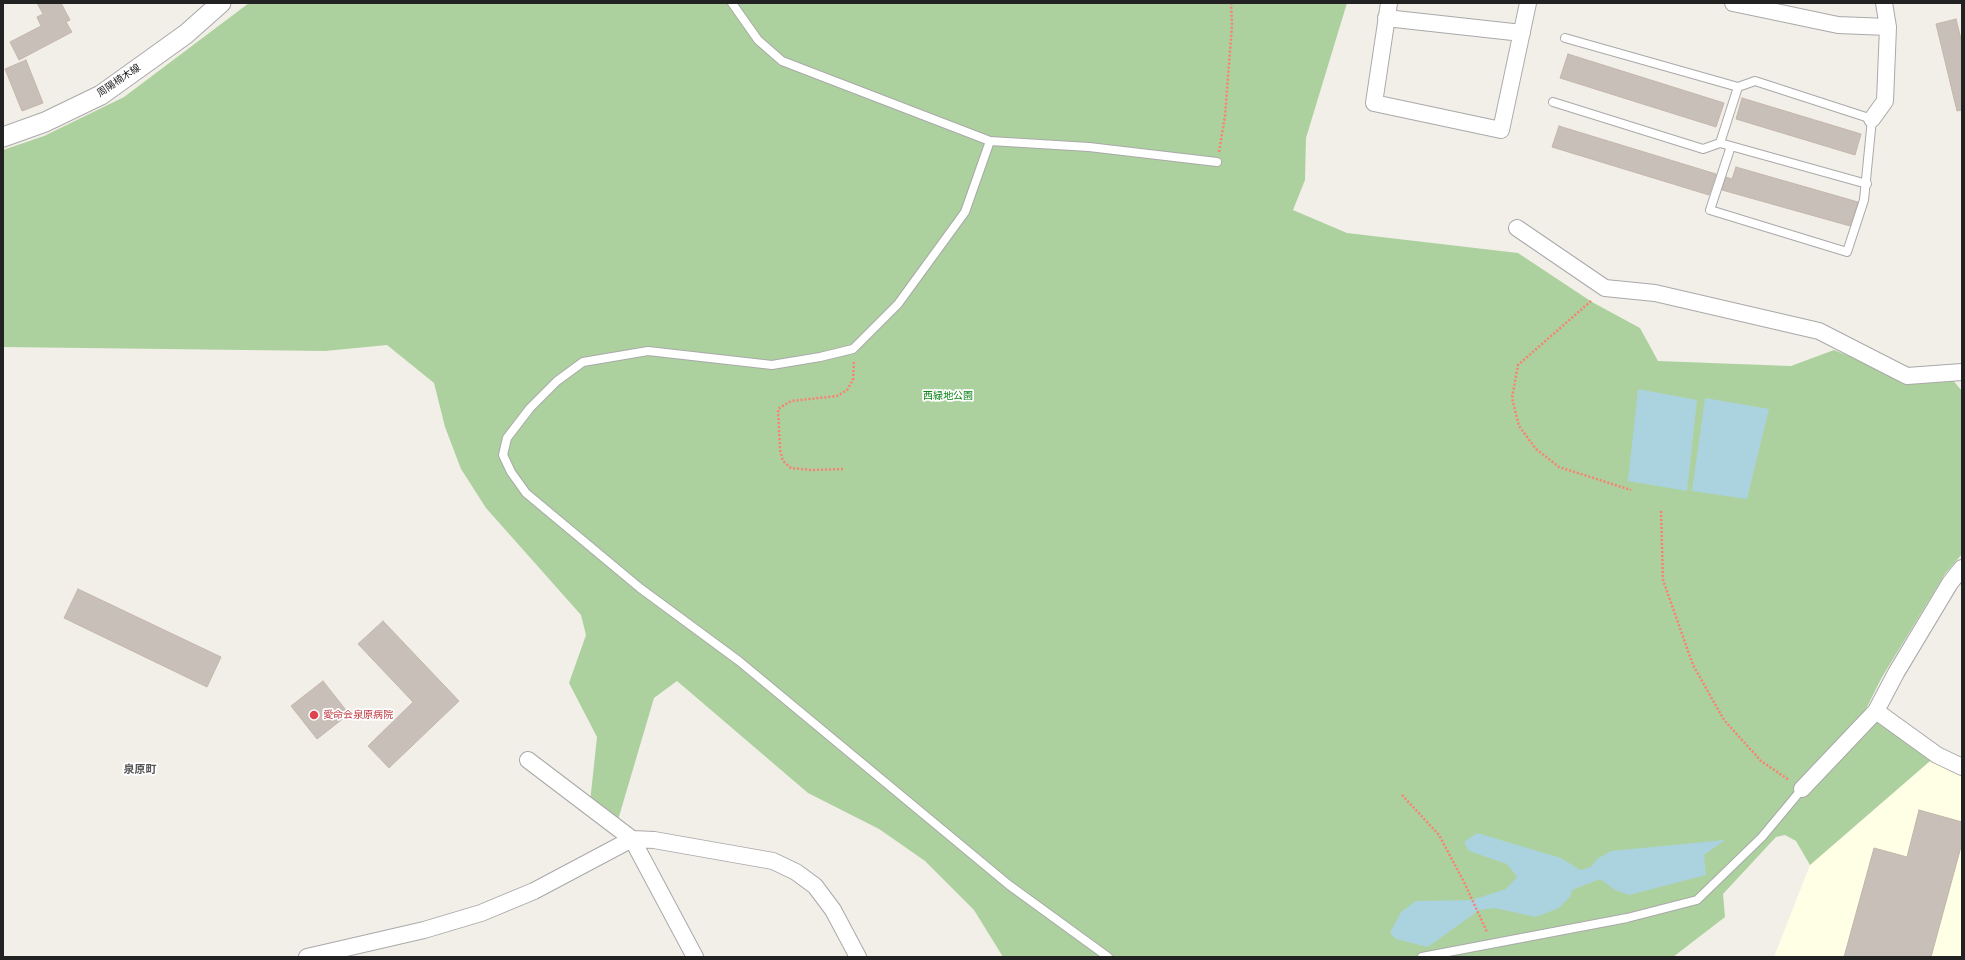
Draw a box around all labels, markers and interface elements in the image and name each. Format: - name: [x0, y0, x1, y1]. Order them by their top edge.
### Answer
- street label: 周陽楠木線: [95, 62, 143, 100]
- park label: 西緑地公園: [923, 390, 973, 402]
- marker: 愛命会泉原病院: [308, 709, 320, 721]
- place label: 愛命会泉原病院: [323, 709, 393, 721]
- district label: 泉原町: [124, 763, 156, 777]

